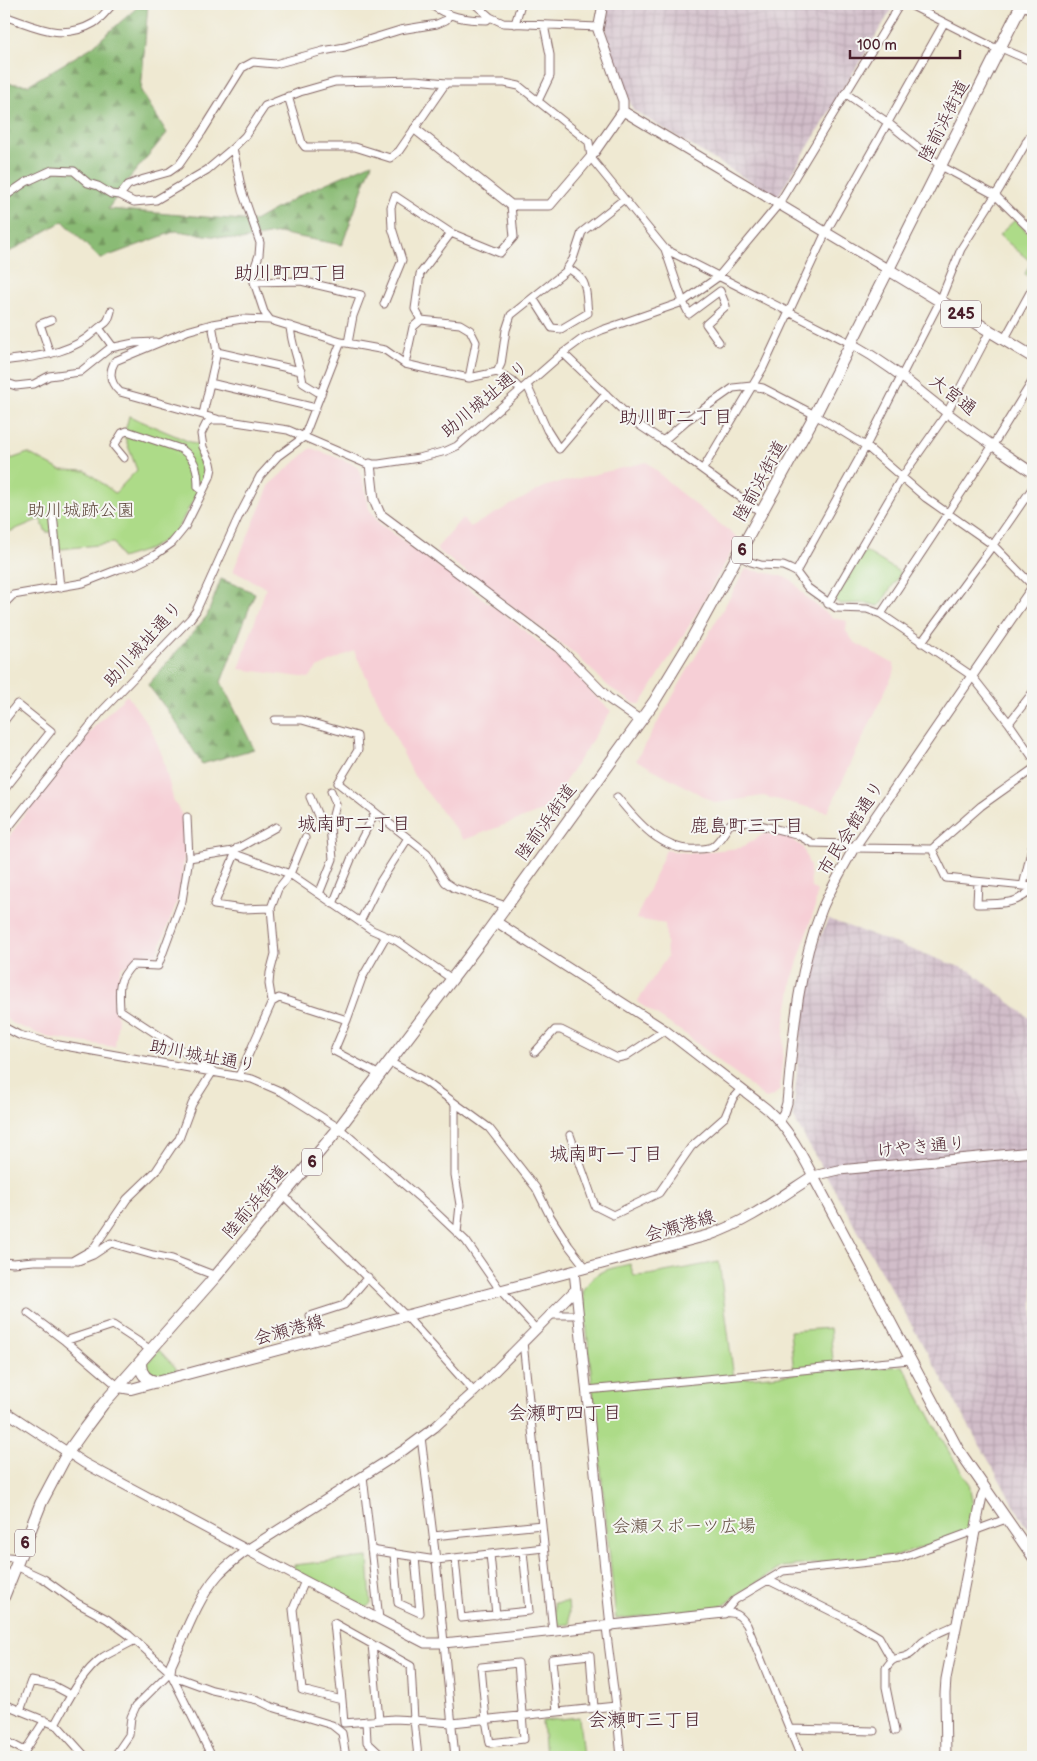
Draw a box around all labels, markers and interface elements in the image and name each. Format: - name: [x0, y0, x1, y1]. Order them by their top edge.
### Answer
- scale bar: [850, 28, 960, 60]
- text: 100 m: [857, 36, 897, 55]
- street label: 陸前浜街道: [914, 76, 974, 166]
- district label: 助川町四丁目: [234, 262, 348, 285]
- road number: 245: [941, 300, 981, 328]
- street label: 助川城址通り: [437, 356, 533, 442]
- street label: 大宮通: [925, 370, 981, 420]
- district label: 助川町二丁目: [619, 406, 733, 429]
- street label: 陸前浜街道: [729, 437, 791, 525]
- park label: 助川城跡公園: [27, 500, 135, 521]
- road number: 6: [732, 536, 752, 564]
- street label: 助川城址通り: [99, 597, 187, 691]
- street label: 市民会館通り: [813, 777, 889, 879]
- street label: 陸前浜街道: [511, 779, 581, 865]
- district label: 城南町二丁目: [297, 813, 411, 836]
- district label: 鹿島町三丁目: [690, 815, 804, 838]
- street label: 助川城址通り: [148, 1035, 258, 1077]
- street label: けやき通り: [875, 1133, 967, 1161]
- district label: 城南町一丁目: [549, 1143, 663, 1166]
- road number: 6: [302, 1148, 322, 1176]
- street label: 陸前浜街道: [218, 1161, 292, 1243]
- street label: 会瀬港線: [643, 1206, 717, 1246]
- street label: 会瀬港線: [252, 1311, 326, 1349]
- district label: 会瀬町四丁目: [508, 1402, 622, 1425]
- park label: 会瀬スポーツ広場: [612, 1516, 756, 1537]
- road number: 6: [15, 1530, 35, 1556]
- district label: 会瀬町三丁目: [588, 1709, 702, 1732]

